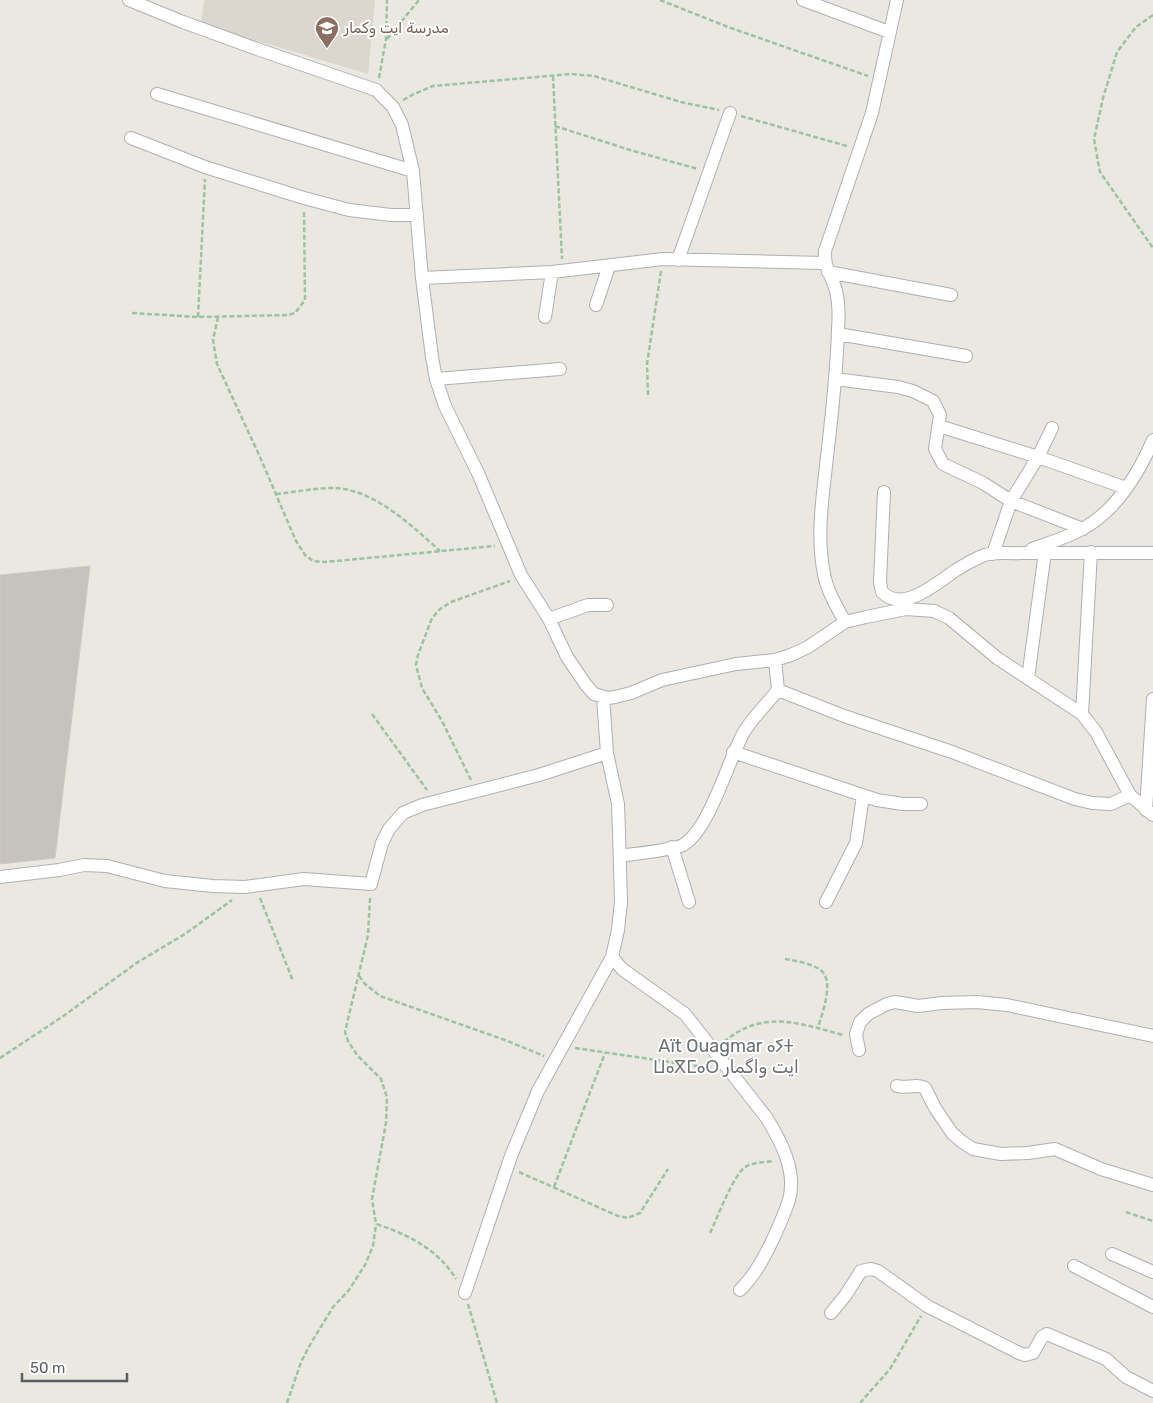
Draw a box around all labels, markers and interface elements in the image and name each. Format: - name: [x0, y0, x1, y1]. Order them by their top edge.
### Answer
- school or university icon: مدرسة ايت وكمار: [314, 15, 340, 49]
- place label: مدرسة ايت وكمار: [343, 19, 449, 38]
- district label: Aït Ouagmar ⴰⵢⵜ ⵡⴰⴳⵎⴰⵔ ايت واگمار: [653, 1035, 799, 1078]
- scale bar: [22, 1350, 128, 1382]
- text: 50 m: [30, 1359, 65, 1377]

